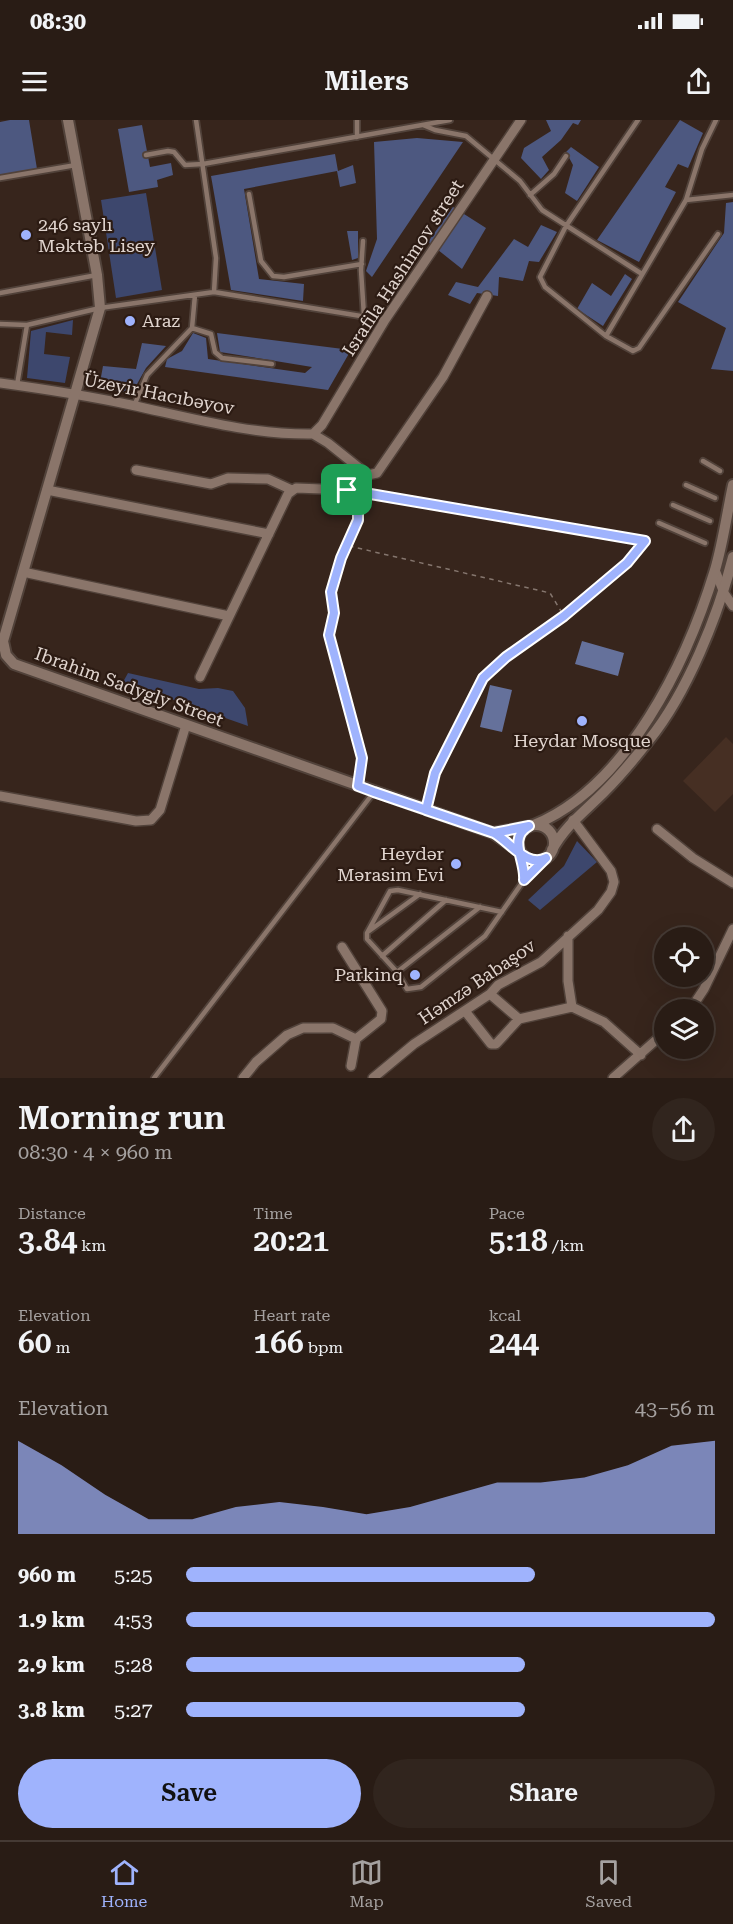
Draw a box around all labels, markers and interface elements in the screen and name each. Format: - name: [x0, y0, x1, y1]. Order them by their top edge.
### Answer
- text: 08:30: [30, 9, 86, 34]
- icon: menu: [18, 65, 51, 98]
- text: Milers: [324, 65, 409, 97]
- icon: share: [682, 65, 715, 98]
- street label: Israfila Hashimov street: [338, 175, 468, 360]
- place label: 246 saylı Məktəb Lisey: [38, 214, 155, 256]
- marker: 246 saylı Məktəb Lisey: [19, 228, 33, 242]
- place label: Araz: [142, 310, 181, 331]
- marker: Araz: [123, 314, 137, 328]
- street label: Üzeyir Hacıbəyov: [82, 369, 237, 419]
- pin: [321, 464, 372, 515]
- icon: arrive: [330, 473, 363, 506]
- street label: Ibrahim Sadygly Street: [32, 643, 227, 731]
- marker: Heydar Mosque: [575, 714, 589, 728]
- place label: Heydar Mosque: [513, 730, 651, 751]
- place label: Heydər Mərasim Evi: [337, 843, 444, 885]
- marker: Heydər Mərasim Evi: [449, 857, 463, 871]
- map controls: [654, 927, 714, 1059]
- button: locate: [654, 927, 714, 987]
- street label: Həmzə Babaşov: [414, 934, 540, 1028]
- place label: Parkinq: [335, 964, 404, 985]
- marker: Parkinq: [408, 968, 422, 982]
- button: layers: [654, 999, 714, 1059]
- text: Morning run: [18, 1098, 225, 1137]
- button: share: [652, 1098, 715, 1161]
- text: 08:30 · 4 × 960 m: [18, 1140, 173, 1164]
- text: Distance: [18, 1204, 86, 1223]
- text: Time: [253, 1204, 293, 1223]
- text: Pace: [489, 1204, 525, 1223]
- text: 3.84: [18, 1223, 77, 1258]
- text: 20:21: [253, 1223, 329, 1258]
- text: 5:18: [489, 1223, 548, 1258]
- text: km: [77, 1236, 106, 1255]
- text: /km: [548, 1236, 584, 1255]
- text: Elevation: [18, 1306, 91, 1325]
- text: Heart rate: [253, 1306, 330, 1325]
- text: kcal: [489, 1306, 521, 1325]
- text: 60: [18, 1325, 52, 1360]
- text: 166: [253, 1325, 304, 1360]
- text: 244: [489, 1325, 539, 1360]
- text: m: [52, 1338, 70, 1357]
- text: bpm: [304, 1338, 343, 1357]
- text: Elevation: [18, 1396, 109, 1420]
- text: 43–56 m: [635, 1396, 715, 1420]
- text: 960 m: [18, 1563, 76, 1587]
- text: 5:25: [114, 1563, 153, 1587]
- text: 1.9 km: [18, 1608, 85, 1632]
- text: 4:53: [114, 1608, 153, 1632]
- text: 2.9 km: [18, 1653, 85, 1677]
- text: 5:28: [114, 1653, 153, 1677]
- text: 3.8 km: [18, 1698, 85, 1722]
- text: 5:27: [114, 1698, 153, 1722]
- button: Save: [18, 1759, 361, 1828]
- button: Share: [373, 1759, 715, 1828]
- tab: Home: [101, 1856, 147, 1911]
- tab: Map: [349, 1856, 384, 1911]
- tab: Saved: [586, 1856, 632, 1911]

